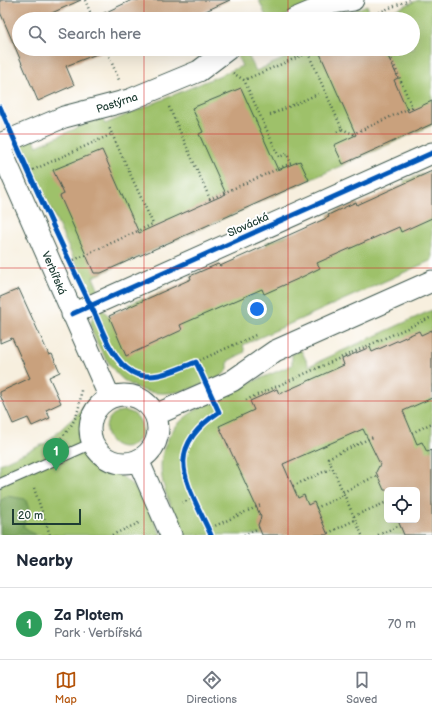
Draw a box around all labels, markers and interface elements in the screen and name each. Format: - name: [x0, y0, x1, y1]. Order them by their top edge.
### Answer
- search box: [12, 12, 420, 56]
- icon: search: [26, 23, 48, 45]
- text: Search here: [58, 25, 141, 44]
- street label: Pastýrna: [95, 90, 139, 116]
- street label: Slovácká: [225, 210, 271, 240]
- street label: Verbířská: [39, 249, 69, 297]
- your location: [247, 299, 267, 319]
- pin: 1: [43, 438, 69, 471]
- map controls: [384, 487, 420, 523]
- button: locate: [384, 487, 420, 523]
- scale bar: [12, 507, 81, 526]
- text: 20 m: [18, 509, 43, 522]
- text: Nearby: [16, 551, 73, 571]
- text: Za Plotem: [54, 606, 124, 625]
- text: 1: [26, 616, 32, 632]
- text: 70 m: [388, 616, 416, 632]
- text: Park · Verbířská: [54, 625, 142, 641]
- tab: Map: [55, 669, 77, 706]
- tab: Directions: [186, 669, 237, 706]
- tab: Saved: [346, 669, 377, 706]

